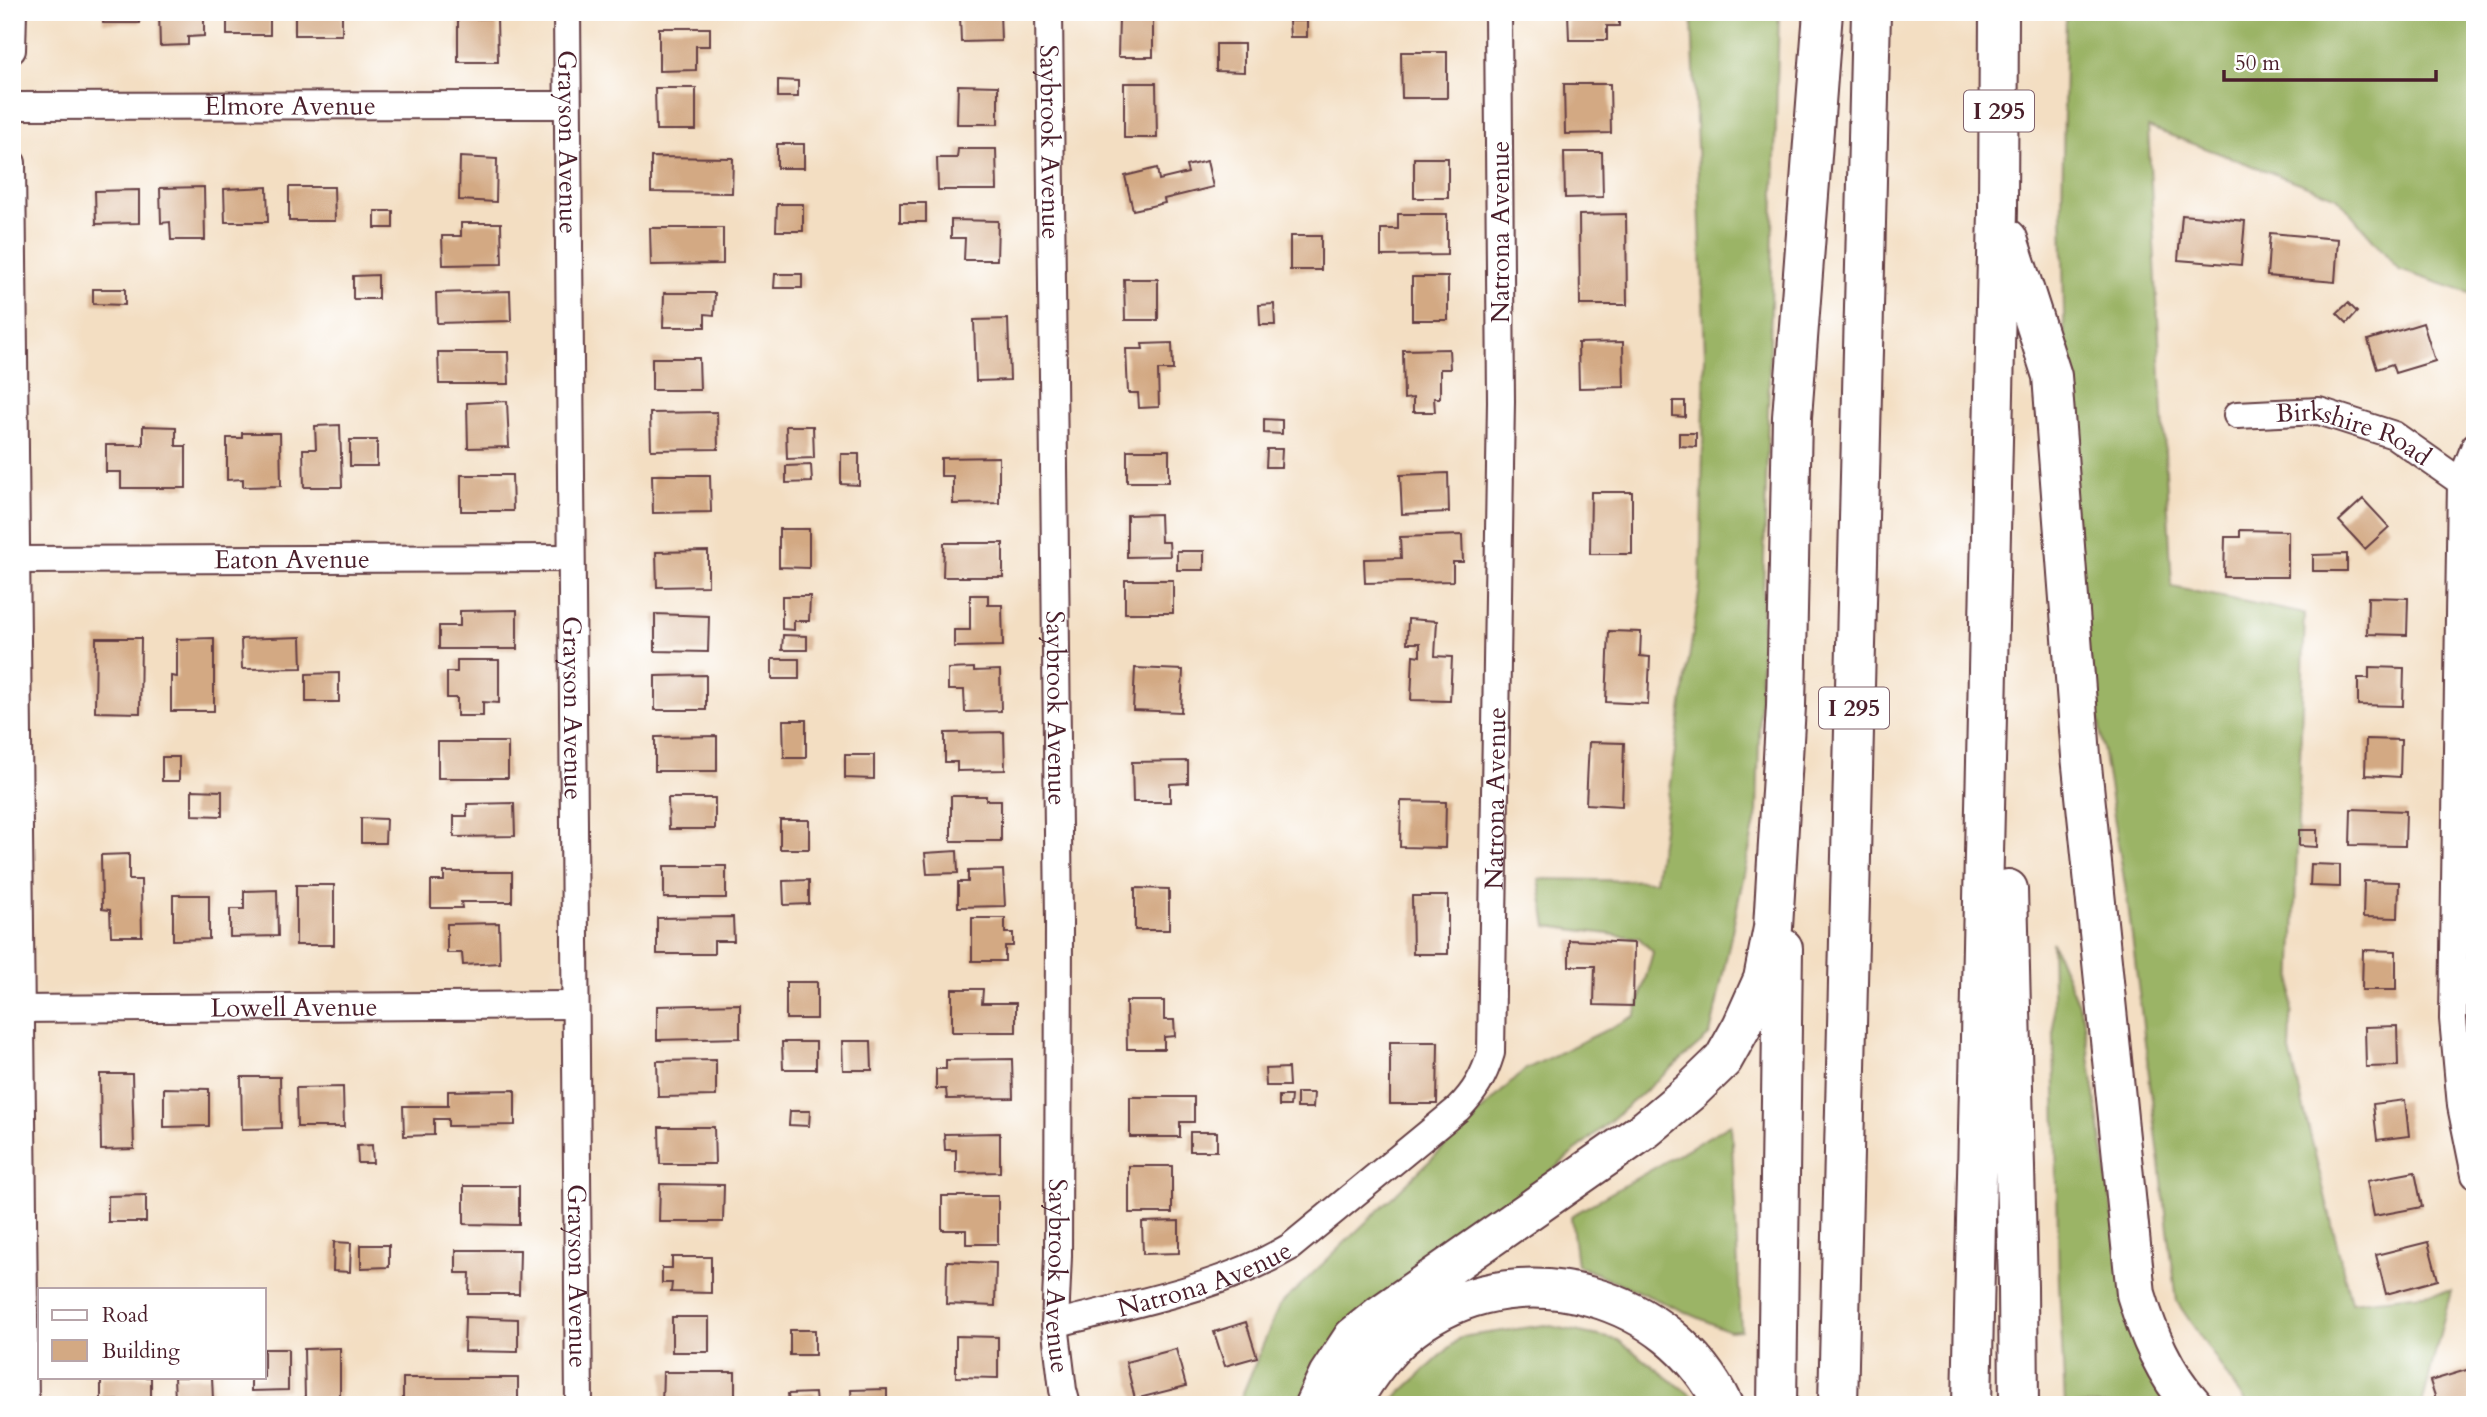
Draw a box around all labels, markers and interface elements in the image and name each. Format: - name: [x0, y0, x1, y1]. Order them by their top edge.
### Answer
- scale bar: [2224, 38, 2436, 82]
- street label: Saybrook Avenue: [1031, 44, 1068, 240]
- text: 50 m: [2235, 49, 2280, 78]
- street label: Grayson Avenue: [549, 50, 586, 234]
- street label: Elmore Avenue: [204, 88, 376, 124]
- road number: I 295: [1964, 90, 2034, 132]
- street label: Natrona Avenue: [1483, 141, 1518, 323]
- street label: Birkshire Road: [2275, 394, 2438, 474]
- street label: Eaton Avenue: [214, 542, 370, 577]
- street label: Saybrook Avenue: [1038, 610, 1075, 806]
- street label: Grayson Avenue: [554, 616, 591, 800]
- road number: I 295: [1819, 688, 1889, 728]
- street label: Natrona Avenue: [1477, 707, 1514, 890]
- street label: Lowell Avenue: [210, 989, 378, 1026]
- street label: Saybrook Avenue: [1037, 1178, 1078, 1375]
- street label: Grayson Avenue: [559, 1184, 596, 1368]
- street label: Natrona Avenue: [1114, 1233, 1298, 1326]
- legend: [38, 1288, 266, 1378]
- text: Road: [102, 1301, 148, 1330]
- text: Building: [102, 1337, 180, 1366]

